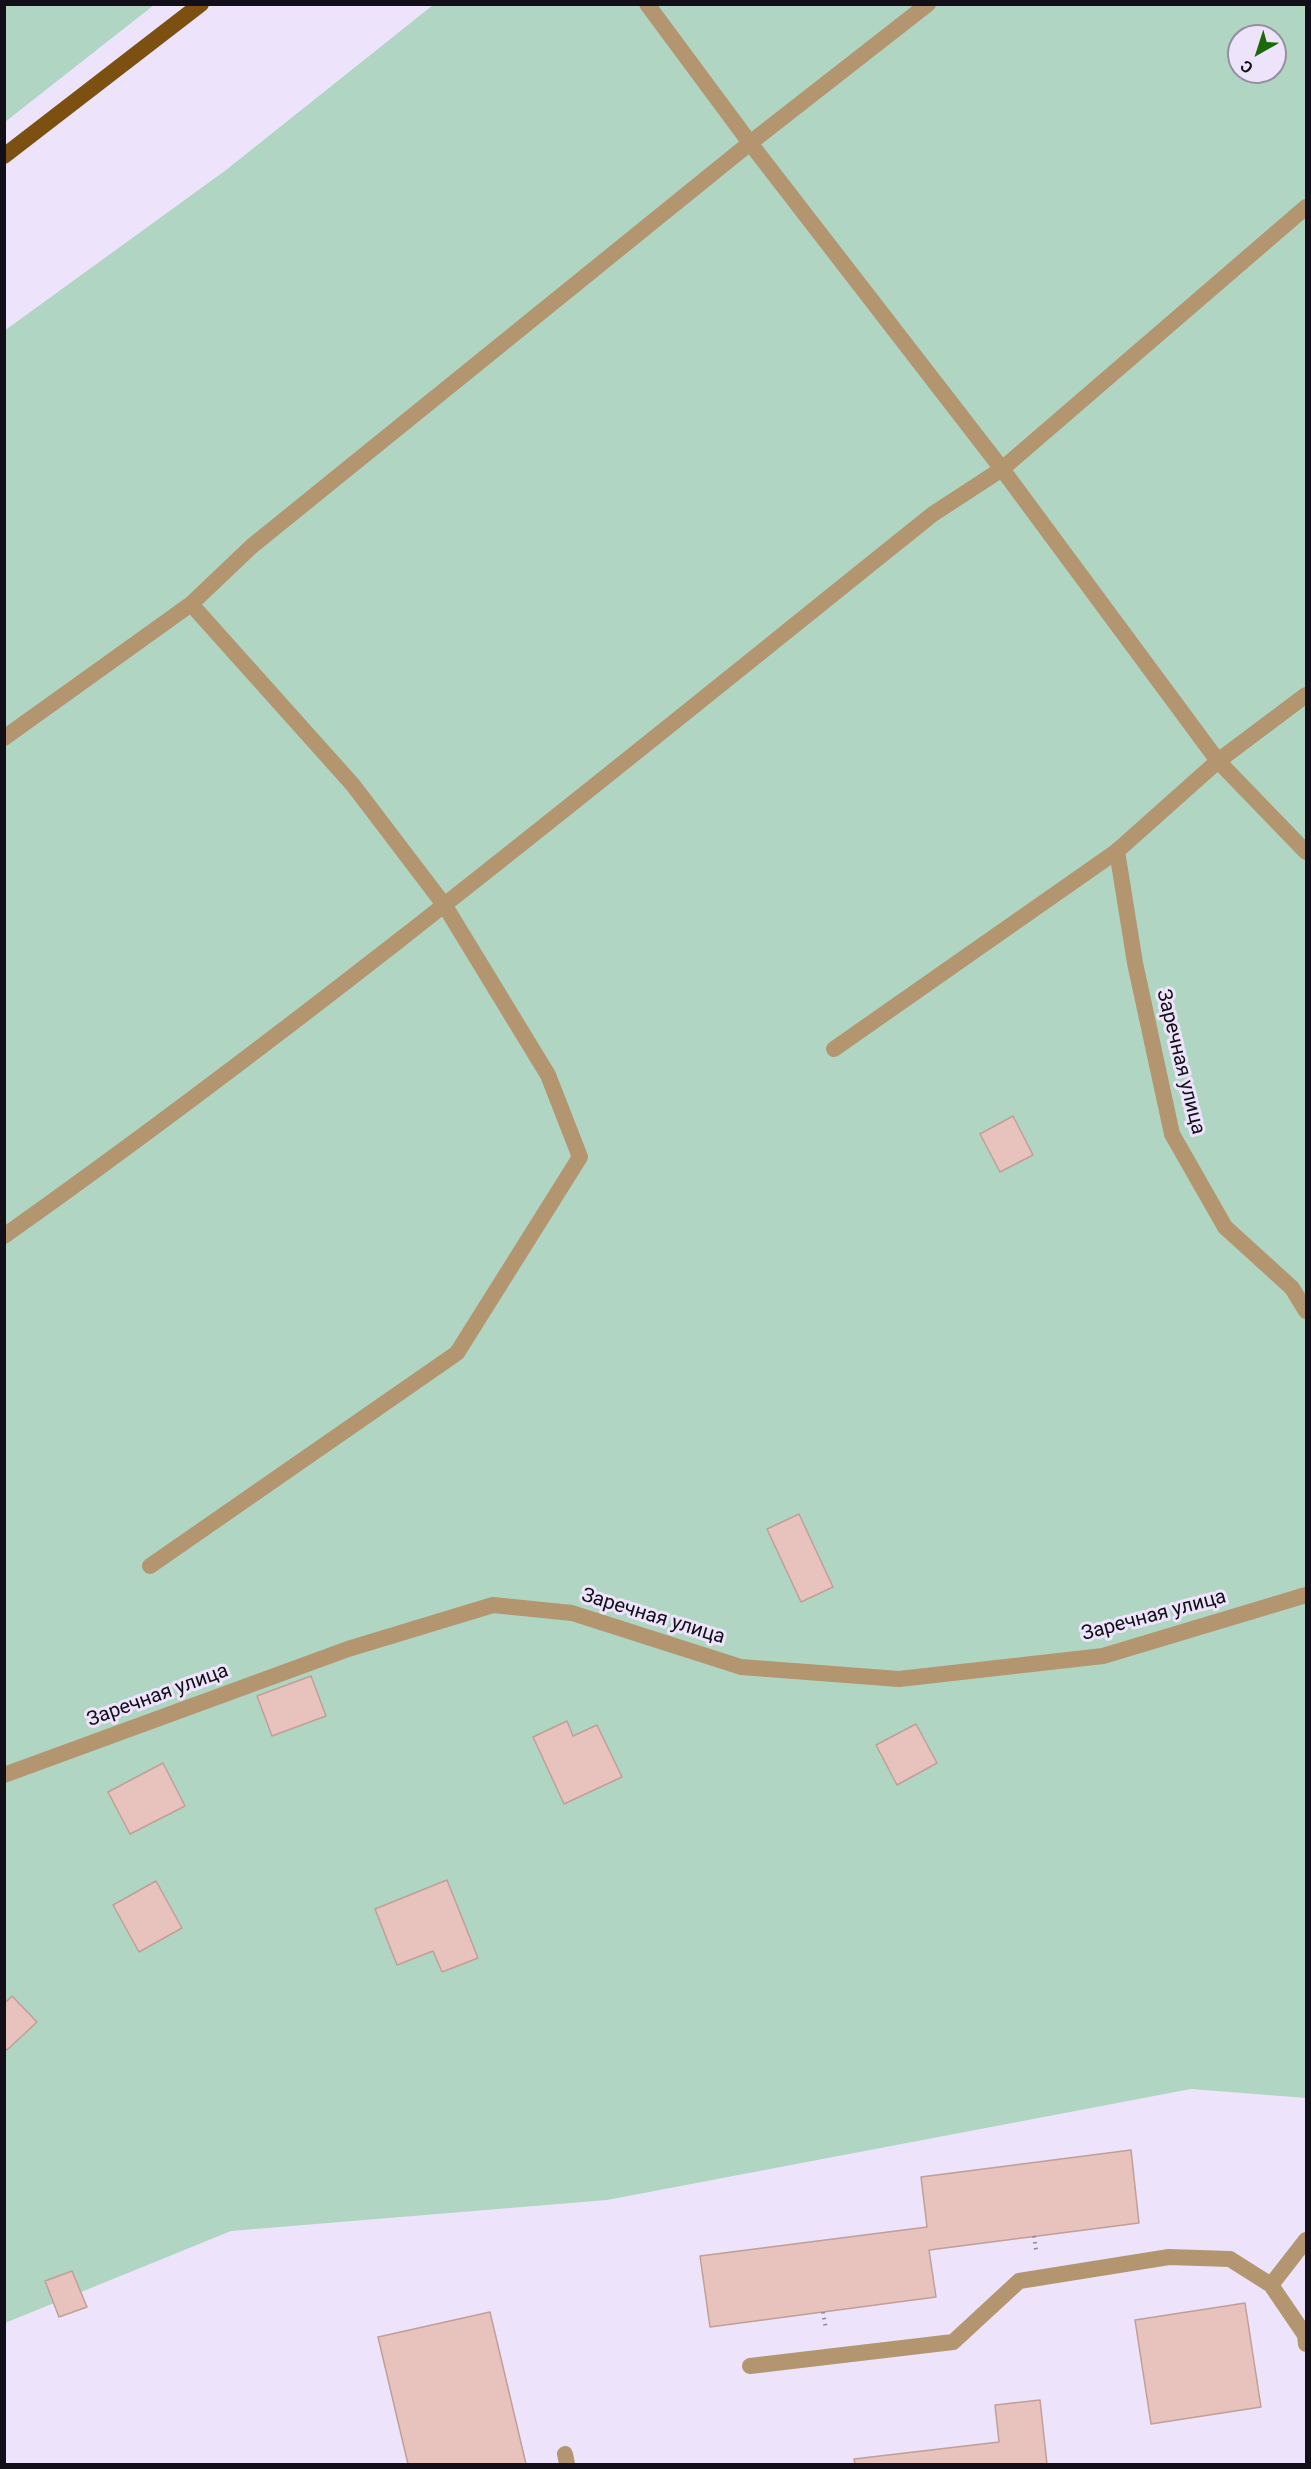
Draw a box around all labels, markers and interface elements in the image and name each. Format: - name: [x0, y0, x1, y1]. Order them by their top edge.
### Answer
- north arrow: [1227, 24, 1287, 84]
- text: С: [1237, 56, 1257, 77]
- street label: Заречная улица: [1150, 987, 1210, 1137]
- street label: Заречная улица: [578, 1584, 728, 1650]
- street label: Заречная улица: [1079, 1585, 1229, 1647]
- street label: Заречная улица: [84, 1659, 232, 1733]

